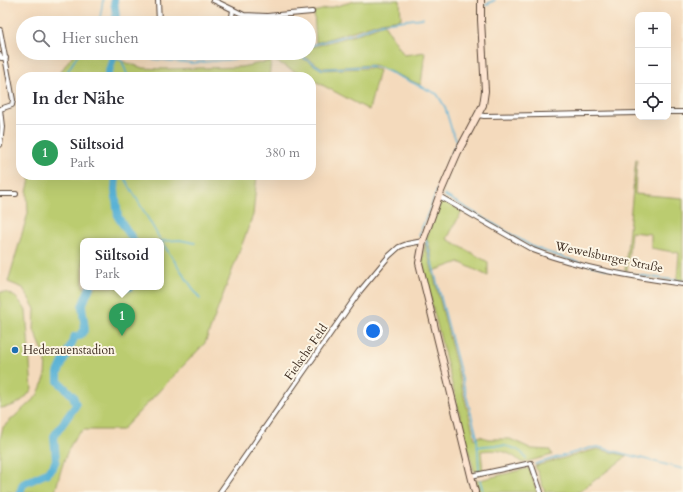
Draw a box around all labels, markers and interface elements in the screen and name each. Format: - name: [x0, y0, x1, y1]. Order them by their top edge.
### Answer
- map controls: [635, 12, 671, 120]
- button: +: [635, 12, 671, 48]
- search box: [16, 16, 316, 60]
- icon: search: [30, 27, 52, 49]
- text: Hier suchen: [62, 28, 139, 48]
- button: −: [635, 48, 671, 84]
- button: locate: [635, 84, 671, 120]
- text: In der Nähe: [32, 87, 125, 110]
- text: Sültsoid: [70, 134, 124, 154]
- text: 1: [42, 144, 48, 162]
- text: 380 m: [266, 144, 300, 162]
- text: Park: [70, 154, 95, 172]
- popup: [80, 238, 164, 290]
- street label: Wewelsburger Straße: [553, 238, 664, 276]
- text: Sültsoid: [95, 245, 149, 265]
- text: Park: [95, 265, 120, 283]
- pin: 1: [109, 303, 135, 336]
- street label: Fielsche Feld: [281, 320, 332, 383]
- your location: [363, 321, 383, 341]
- place label: Hederauenstadion: [23, 342, 115, 358]
- marker: Hederauenstadion: [10, 345, 20, 355]

